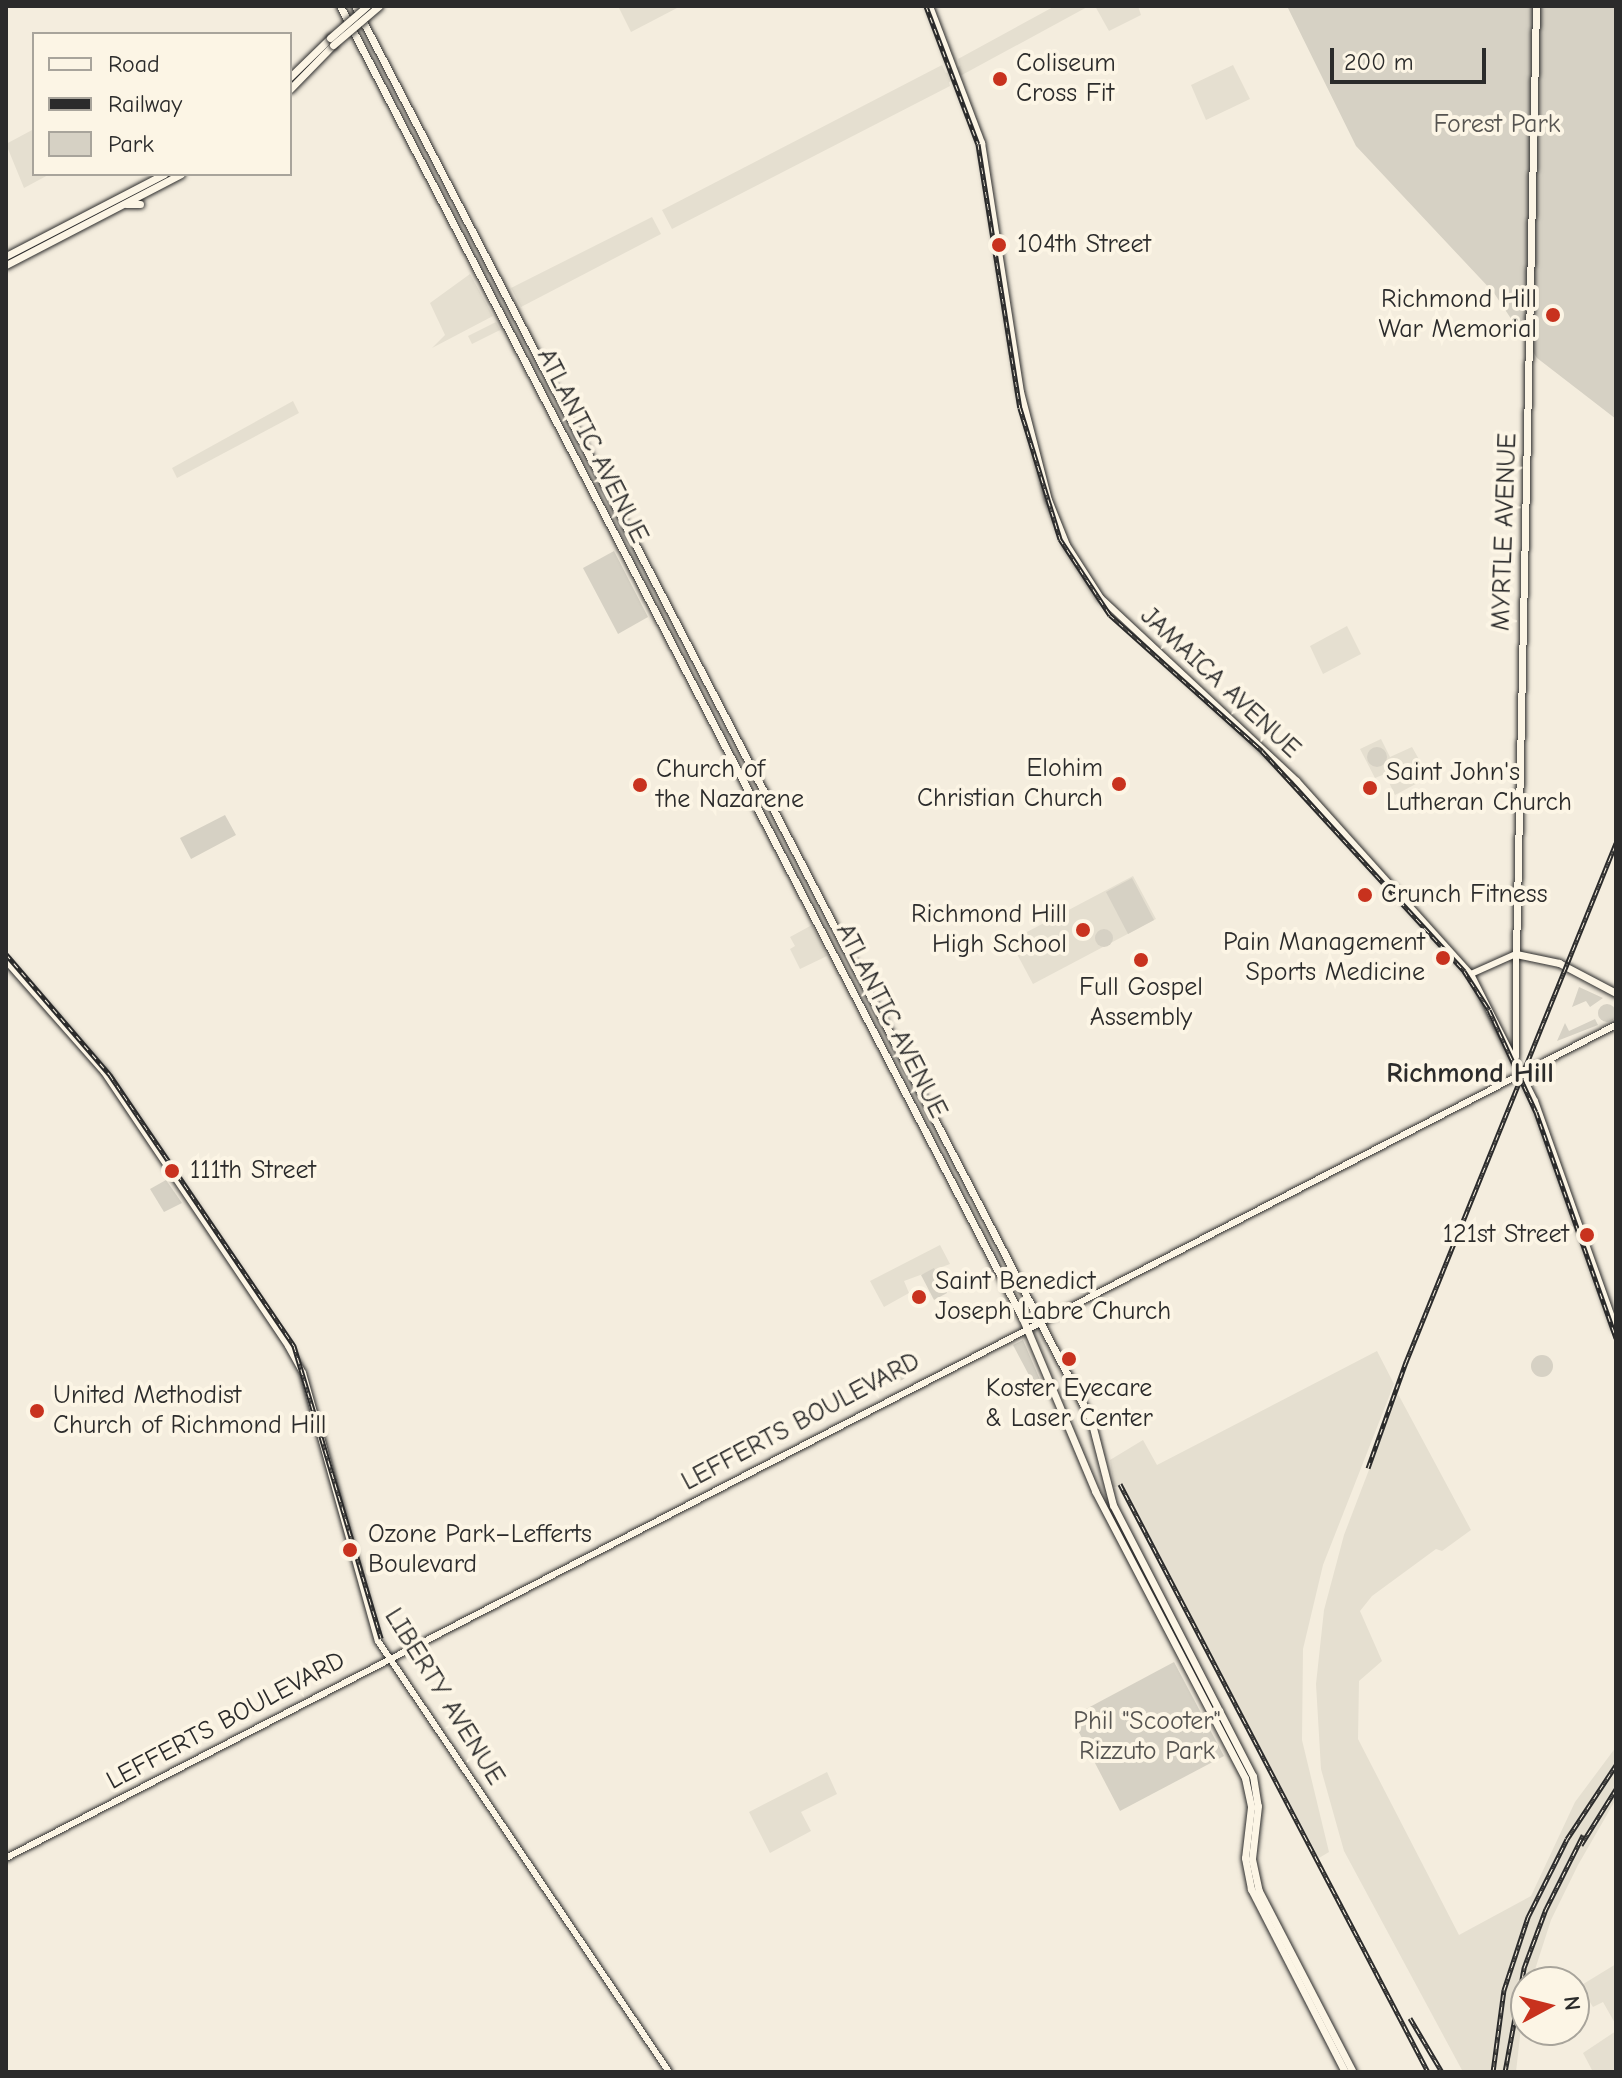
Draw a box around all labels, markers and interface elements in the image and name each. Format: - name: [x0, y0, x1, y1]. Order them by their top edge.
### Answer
- legend: [32, 32, 292, 176]
- scale bar: [1334, 32, 1490, 82]
- place label: Coliseum Cross Fit: [1016, 48, 1116, 110]
- text: 200 m: [1344, 48, 1414, 76]
- text: Road: [108, 50, 160, 78]
- marker: Coliseum Cross Fit: [991, 70, 1009, 88]
- text: Railway: [108, 90, 182, 118]
- park label: Forest Park: [1434, 109, 1560, 141]
- text: Park: [108, 130, 154, 158]
- place label: 104th Street: [1017, 229, 1151, 261]
- marker: 104th Street: [988, 234, 1010, 256]
- place label: Richmond Hill War Memorial: [1378, 284, 1537, 346]
- marker: Richmond Hill War Memorial: [1544, 306, 1562, 324]
- street label: ATLANTIC AVENUE: [530, 344, 654, 548]
- street label: MYRTLE AVENUE: [1486, 433, 1524, 631]
- street label: JAMAICA AVENUE: [1134, 601, 1306, 765]
- place label: Elohim Christian Church: [917, 753, 1103, 814]
- place label: Church of the Nazarene: [656, 754, 804, 816]
- place label: Saint John's Lutheran Church: [1386, 757, 1572, 818]
- marker: Elohim Christian Church: [1110, 775, 1128, 793]
- marker: Church of the Nazarene: [631, 776, 649, 794]
- marker: Saint John's Lutheran Church: [1361, 779, 1379, 797]
- place label: Crunch Fitness: [1381, 879, 1547, 911]
- marker: Crunch Fitness: [1356, 886, 1374, 904]
- place label: Richmond Hill High School: [911, 899, 1067, 960]
- street label: ATLANTIC AVENUE: [829, 919, 953, 1123]
- marker: Richmond Hill High School: [1074, 921, 1092, 939]
- place label: Pain Management Sports Medicine: [1223, 927, 1425, 988]
- marker: Pain Management Sports Medicine: [1432, 947, 1454, 969]
- marker: Full Gospel Assembly: [1132, 951, 1150, 969]
- place label: Full Gospel Assembly: [1079, 972, 1203, 1034]
- district label: Richmond Hill: [1386, 1056, 1554, 1090]
- place label: 111th Street: [190, 1155, 316, 1187]
- marker: 111th Street: [161, 1160, 183, 1182]
- place label: 121st Street: [1443, 1219, 1569, 1251]
- marker: 121st Street: [1576, 1224, 1598, 1246]
- place label: Saint Benedict Joseph Labre Church: [935, 1266, 1171, 1328]
- marker: Saint Benedict Joseph Labre Church: [910, 1288, 928, 1306]
- street label: LEFFERTS BOULEVARD: [677, 1346, 925, 1498]
- marker: Koster Eyecare & Laser Center: [1058, 1348, 1080, 1370]
- place label: Koster Eyecare & Laser Center: [985, 1373, 1153, 1434]
- place label: United Methodist Church of Richmond Hill: [53, 1380, 327, 1442]
- marker: United Methodist Church of Richmond Hill: [28, 1402, 46, 1420]
- place label: Ozone Park–Lefferts Boulevard: [368, 1519, 592, 1580]
- marker: Ozone Park–Lefferts Boulevard: [339, 1539, 361, 1561]
- street label: LIBERTY AVENUE: [377, 1603, 511, 1791]
- street label: LEFFERTS BOULEVARD: [102, 1645, 350, 1797]
- park label: Phil "Scooter" Rizzuto Park: [1073, 1706, 1221, 1768]
- north arrow: [1510, 1966, 1590, 2046]
- text: N: [1558, 1995, 1586, 2012]

